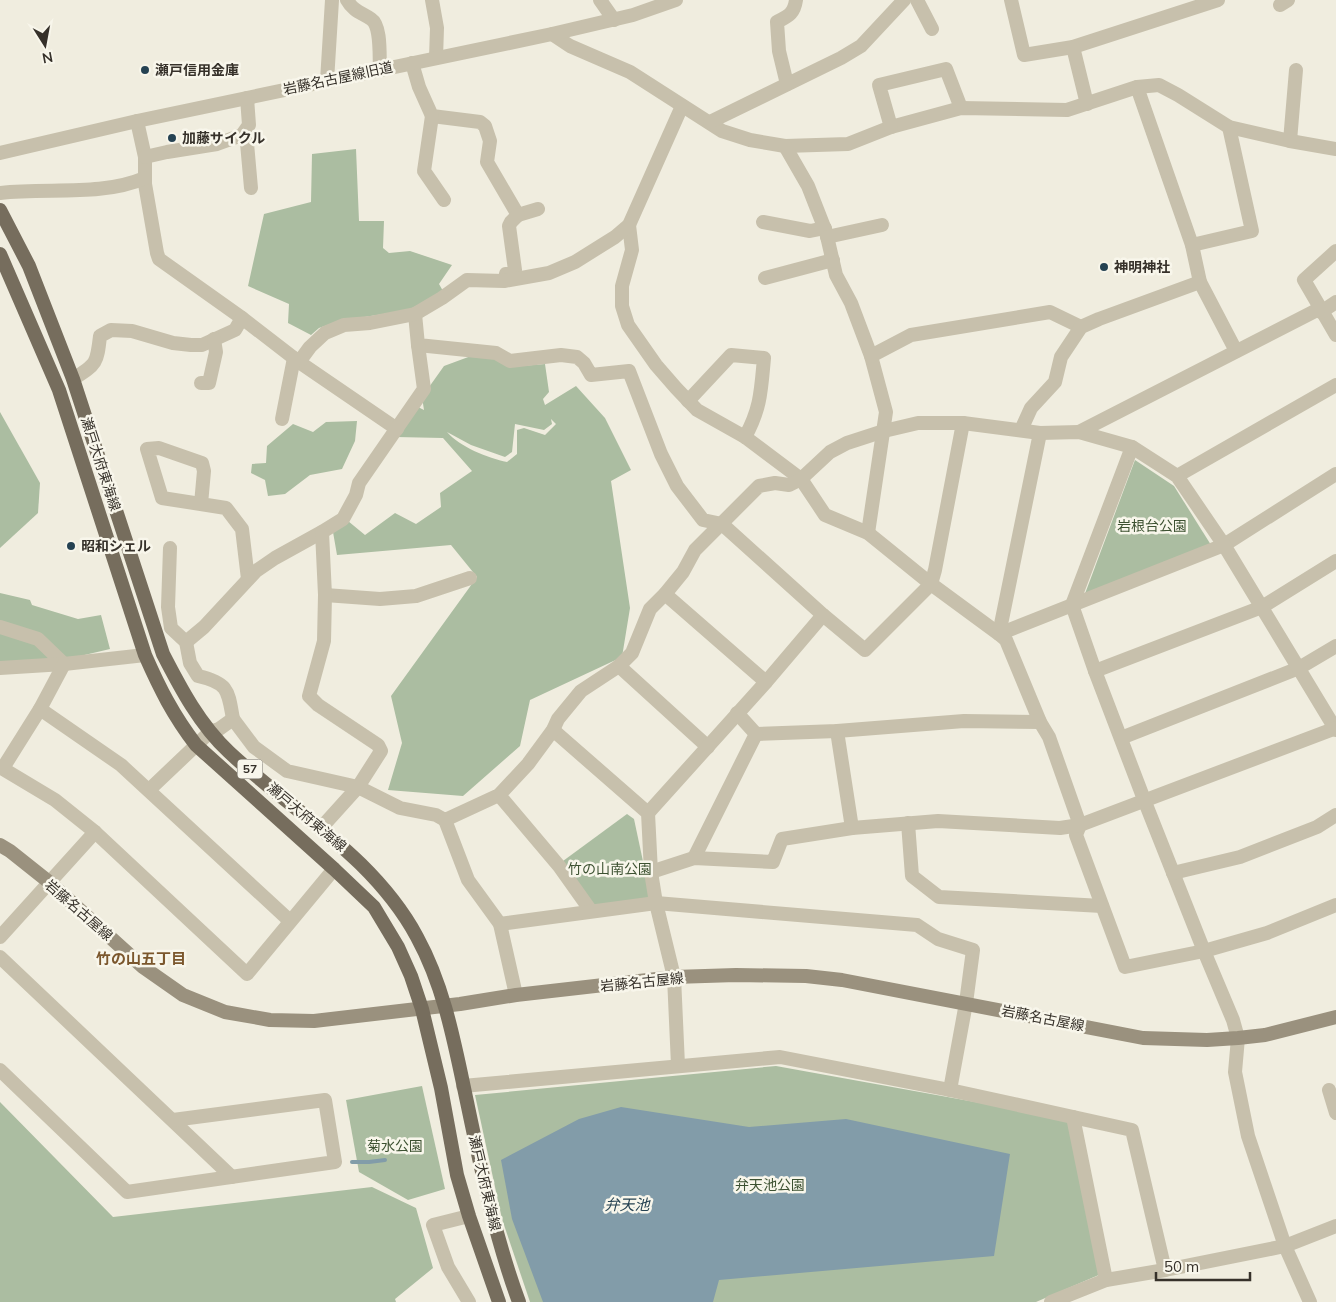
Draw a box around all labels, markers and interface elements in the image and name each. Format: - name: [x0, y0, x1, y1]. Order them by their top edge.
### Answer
- north arrow: [20, 20, 70, 70]
- text: N: [41, 48, 54, 68]
- street label: 岩藤名古屋線旧道: [281, 58, 395, 98]
- place label: 瀬戸信用金庫: [155, 61, 239, 79]
- marker: 瀬戸信用金庫: [139, 64, 151, 76]
- place label: 加藤サイクル: [182, 129, 265, 147]
- marker: 加藤サイクル: [166, 132, 178, 144]
- place label: 神明神社: [1114, 258, 1170, 276]
- marker: 神明神社: [1098, 261, 1110, 273]
- street label: 瀬戸大府東海線: [77, 415, 125, 513]
- park label: 岩根台公園: [1117, 517, 1187, 535]
- place label: 昭和シェル: [81, 537, 151, 555]
- marker: 昭和シェル: [65, 540, 77, 552]
- road number: 57: [238, 760, 262, 779]
- street label: 瀬戸大府東海線: [264, 779, 350, 855]
- park label: 竹の山南公園: [568, 860, 652, 878]
- street label: 岩藤名古屋線: [41, 876, 117, 944]
- district label: 竹の山五丁目: [96, 949, 186, 968]
- street label: 岩藤名古屋線: [599, 969, 685, 995]
- street label: 岩藤名古屋線: [1000, 1001, 1086, 1035]
- street label: 瀬戸大府東海線: [465, 1133, 505, 1233]
- park label: 菊水公園: [367, 1137, 423, 1155]
- park label: 弁天池公園: [735, 1176, 805, 1194]
- water label: 弁天池: [604, 1195, 651, 1214]
- scale bar: [1156, 1250, 1250, 1282]
- text: 50 m: [1164, 1257, 1199, 1276]

